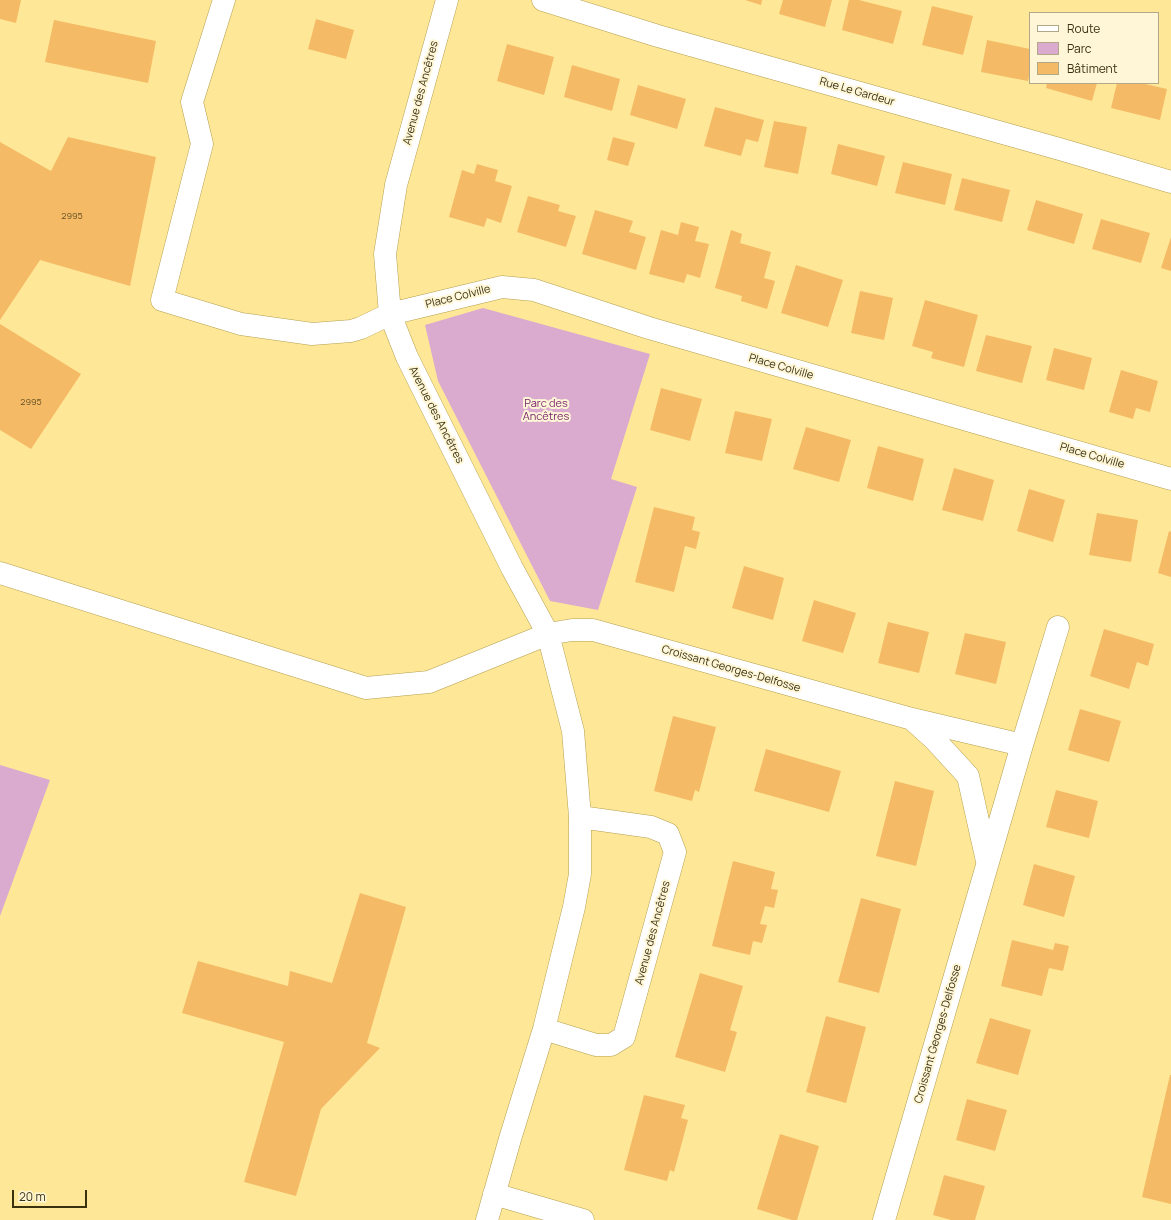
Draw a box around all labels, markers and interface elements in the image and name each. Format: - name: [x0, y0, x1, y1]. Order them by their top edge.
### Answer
- legend: [1029, 12, 1159, 84]
- text: Route: [1067, 20, 1100, 37]
- street label: Avenue des Ancêtres: [401, 40, 441, 146]
- text: Parc: [1067, 40, 1091, 57]
- text: Bâtiment: [1067, 60, 1118, 77]
- street label: Rue Le Gardeur: [818, 75, 896, 109]
- house number: 2995: [61, 211, 83, 221]
- street label: Place Colville: [424, 283, 492, 311]
- street label: Place Colville: [747, 351, 815, 383]
- street label: Avenue des Ancêtres: [406, 364, 466, 466]
- house number: 2995: [20, 397, 42, 407]
- park label: Parc des Ancêtres: [523, 397, 569, 423]
- street label: Place Colville: [1058, 440, 1126, 472]
- street label: Croissant Georges-Delfosse: [660, 643, 802, 695]
- street label: Avenue des Ancêtres: [633, 880, 673, 986]
- street label: Croissant Georges-Delfosse: [912, 963, 964, 1105]
- scale bar: [14, 1182, 89, 1208]
- text: 20 m: [19, 1188, 46, 1205]

